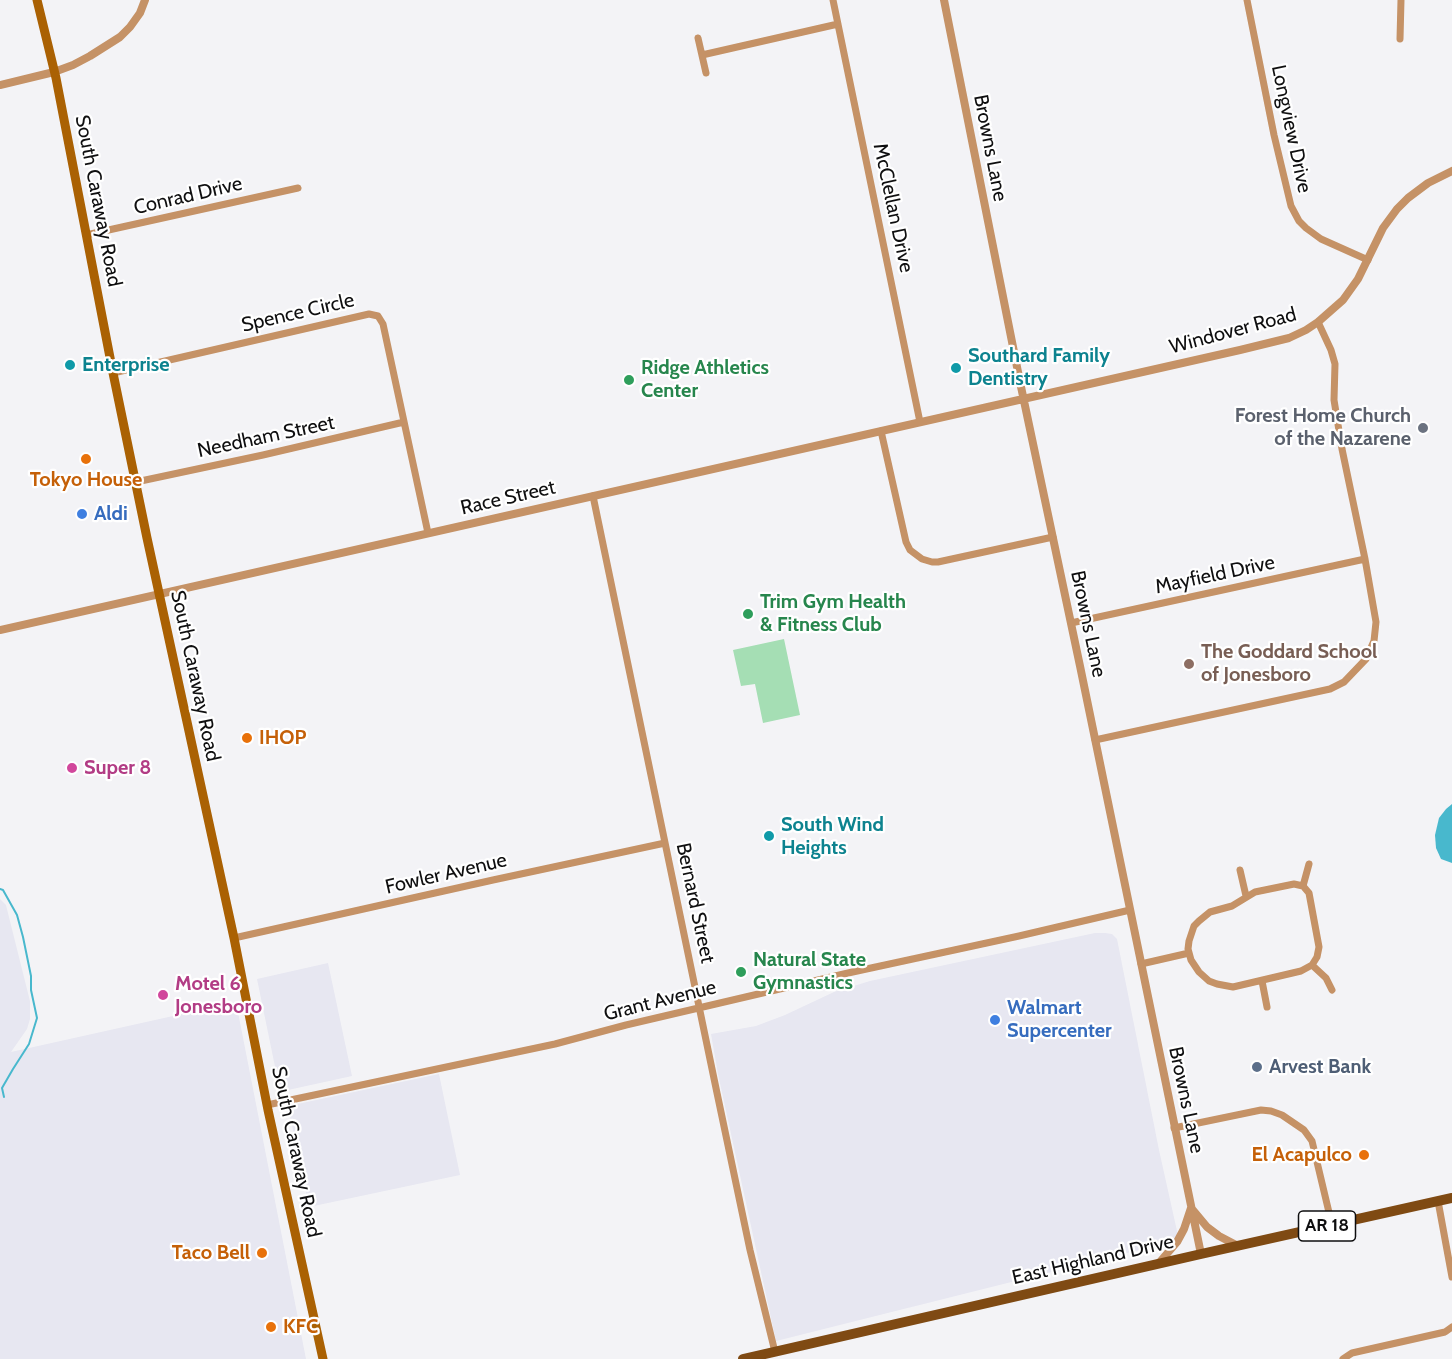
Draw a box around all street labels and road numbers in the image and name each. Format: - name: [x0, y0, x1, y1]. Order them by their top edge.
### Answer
- street label: Longview Drive: [1266, 63, 1316, 195]
- street label: Browns Lane: [968, 93, 1012, 203]
- street label: South Caraway Road: [70, 113, 126, 289]
- street label: McClellan Drive: [868, 141, 918, 275]
- street label: Conrad Drive: [131, 172, 245, 220]
- street label: Spence Circle: [239, 288, 357, 338]
- street label: Windover Road: [1167, 303, 1299, 359]
- street label: Needham Street: [195, 411, 337, 463]
- street label: Race Street: [458, 475, 558, 521]
- street label: Mayfield Drive: [1153, 551, 1277, 599]
- street label: Browns Lane: [1065, 569, 1111, 679]
- street label: South Caraway Road: [165, 588, 225, 764]
- street label: Bernard Street: [671, 841, 719, 965]
- street label: Fowler Avenue: [383, 848, 509, 900]
- street label: Grant Avenue: [601, 975, 719, 1027]
- street label: Browns Lane: [1163, 1045, 1209, 1155]
- street label: South Caraway Road: [266, 1064, 326, 1240]
- road number: AR 18: [1298, 1211, 1356, 1241]
- street label: East Highland Drive: [1010, 1230, 1176, 1290]

